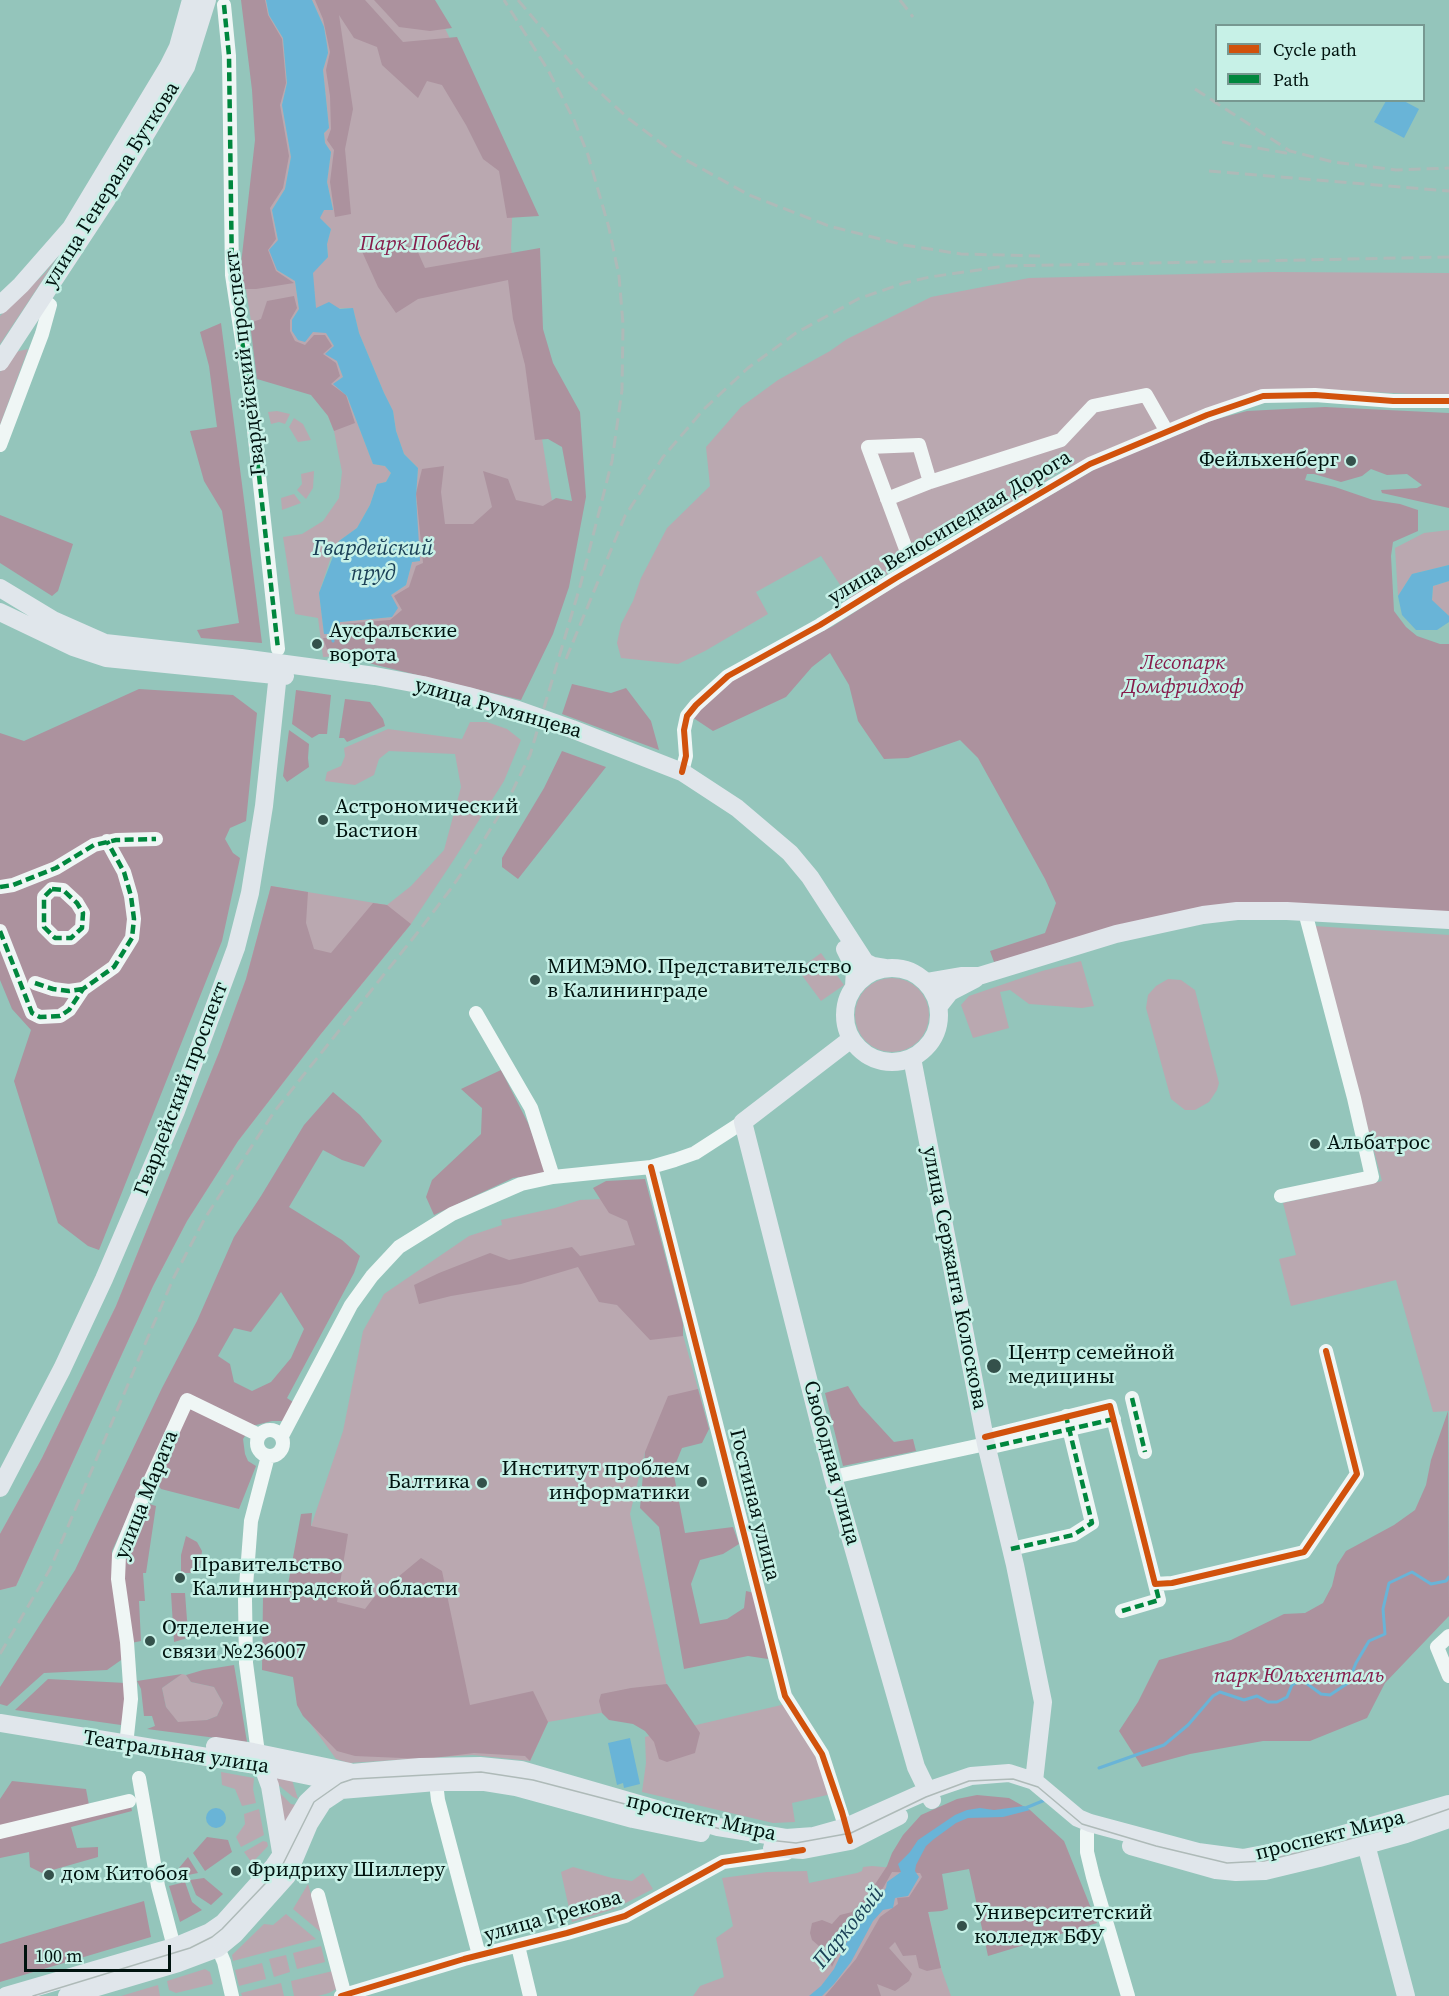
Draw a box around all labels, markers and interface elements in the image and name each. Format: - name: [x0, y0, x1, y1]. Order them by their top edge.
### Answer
- legend: [1215, 24, 1425, 102]
- text: Cycle path: [1273, 37, 1357, 62]
- text: Path: [1273, 67, 1309, 92]
- street label: улица Генерала Буткова: [38, 77, 186, 293]
- park label: Парк Победы: [359, 232, 481, 258]
- street label: Гвардейский проспект: [220, 249, 272, 477]
- street label: улица Велосипедная Дорога: [824, 445, 1076, 611]
- place label: Фейльхенберг: [1199, 448, 1339, 474]
- marker: Фейльхенберг: [1344, 454, 1358, 468]
- water label: Гвардейский пруд: [313, 536, 433, 588]
- place label: Аусфальские ворота: [329, 619, 457, 669]
- marker: Аусфальские ворота: [310, 637, 324, 651]
- park label: Лесопарк Домфридхоф: [1122, 651, 1244, 701]
- street label: улица Румянцева: [411, 673, 585, 745]
- place label: Астрономический Бастион: [335, 795, 518, 845]
- marker: Астрономический Бастион: [316, 813, 330, 827]
- place label: МИМЭМО. Представительство в Калининграде: [547, 955, 852, 1005]
- marker: МИМЭМО. Представительство в Калининграде: [528, 973, 542, 987]
- street label: Гвардейский проспект: [130, 979, 234, 1199]
- place label: Альбатрос: [1327, 1131, 1430, 1157]
- marker: Альбатрос: [1308, 1137, 1322, 1151]
- street label: улица Сержанта Колоскова: [916, 1144, 992, 1412]
- place label: Центр семейной медицины: [1008, 1341, 1175, 1391]
- marker: Центр семейной медицины: [985, 1357, 1003, 1375]
- street label: Свободная улица: [797, 1378, 865, 1548]
- street label: Гостиная улица: [723, 1426, 785, 1584]
- street label: улица Марата: [110, 1427, 184, 1563]
- place label: Институт проблем информатики: [502, 1457, 690, 1507]
- place label: Балтика: [388, 1470, 470, 1496]
- marker: Институт проблем информатики: [695, 1475, 709, 1489]
- marker: Балтика: [475, 1476, 489, 1490]
- place label: Правительство Калининградской области: [192, 1553, 458, 1603]
- marker: Правительство Калининградской области: [173, 1571, 187, 1585]
- place label: Отделение связи №236007: [162, 1616, 306, 1666]
- marker: Отделение связи №236007: [143, 1634, 157, 1648]
- park label: парк Юльхенталь: [1214, 1664, 1384, 1690]
- street label: Театральная улица: [81, 1726, 271, 1780]
- street label: проспект Мира: [624, 1788, 778, 1848]
- street label: проспект Мира: [1253, 1805, 1407, 1867]
- place label: Фридриху Шиллеру: [248, 1858, 445, 1884]
- place label: дом Китобоя: [61, 1862, 189, 1888]
- marker: Фридриху Шиллеру: [229, 1864, 243, 1878]
- marker: дом Китобоя: [42, 1868, 56, 1882]
- water label: Парковый: [808, 1881, 890, 1975]
- street label: улица Грекова: [481, 1885, 625, 1949]
- place label: Университетский колледж БФУ: [974, 1901, 1153, 1951]
- marker: Университетский колледж БФУ: [955, 1919, 969, 1933]
- scale bar: [27, 1933, 174, 1971]
- text: 100 m: [35, 1943, 82, 1968]

